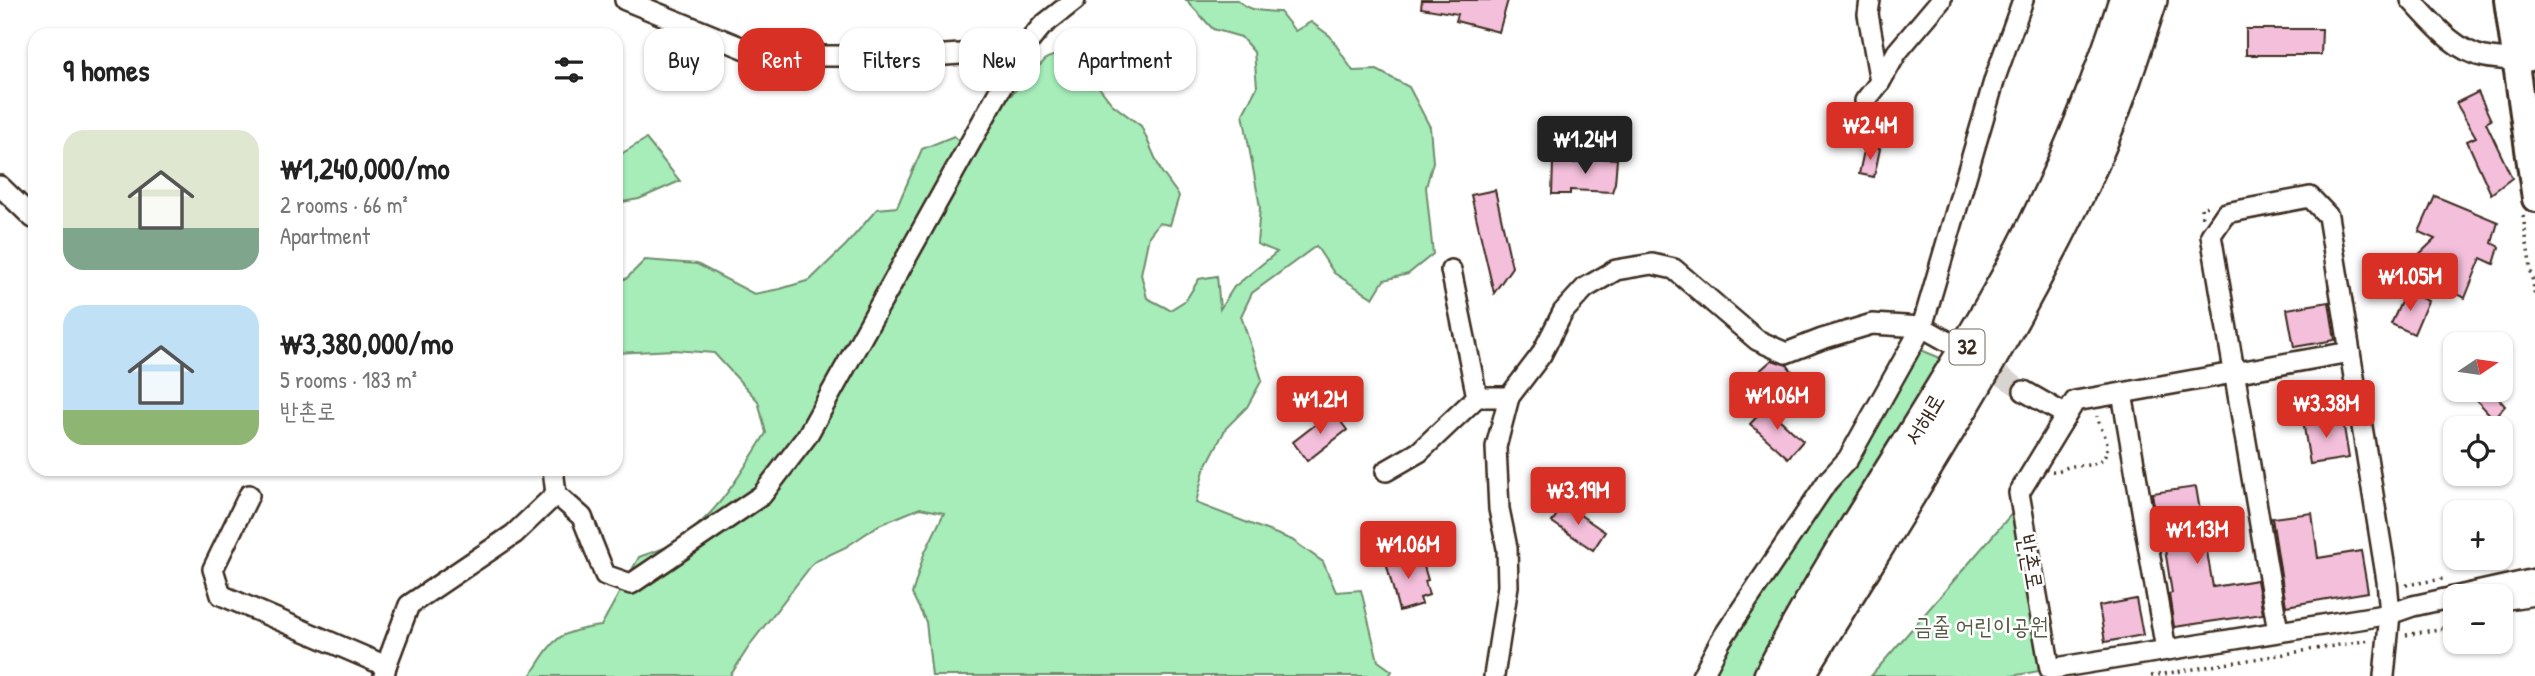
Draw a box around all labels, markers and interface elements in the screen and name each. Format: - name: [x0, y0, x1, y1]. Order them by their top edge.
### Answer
- chip: Buy: [644, 28, 724, 91]
- chip: Rent: [738, 28, 825, 91]
- chip: Filters: [839, 28, 945, 91]
- chip: New: [959, 28, 1040, 91]
- chip: Apartment: [1054, 28, 1196, 91]
- text: 9 homes: [63, 50, 150, 90]
- icon: filters: [550, 51, 588, 89]
- pin: ₩2.4M: [1821, 102, 1919, 162]
- text: ₩2.4M: [1842, 109, 1898, 140]
- pin: ₩1.24M: [1528, 116, 1642, 176]
- text: ₩1.24M: [1553, 123, 1617, 154]
- text: ₩1,240,000/mo: [280, 148, 450, 188]
- icon: home: [119, 158, 203, 242]
- text: 2 rooms · 66 m²: [280, 189, 408, 220]
- text: Apartment: [280, 220, 370, 251]
- pin: ₩1.05M: [2353, 254, 2467, 313]
- text: ₩1.05M: [2378, 260, 2442, 291]
- text: ₩3,380,000/mo: [280, 323, 453, 363]
- road number: 32: [1950, 330, 1984, 364]
- north arrow: [2443, 332, 2513, 402]
- map controls: [2443, 332, 2513, 654]
- icon: home: [119, 333, 203, 417]
- text: 5 rooms · 183 m²: [280, 364, 417, 395]
- pin: ₩1.06M: [1720, 372, 1834, 432]
- pin: ₩1.2M: [1271, 376, 1369, 436]
- text: ₩1.06M: [1745, 379, 1809, 410]
- pin: ₩3.38M: [2269, 380, 2383, 440]
- text: ₩1.2M: [1293, 383, 1347, 414]
- street label: 서해로: [1896, 387, 1951, 451]
- text: ₩3.38M: [2293, 387, 2359, 418]
- text: 반촌로: [280, 395, 336, 426]
- button: locate: [2443, 416, 2513, 486]
- pin: ₩3.19M: [1521, 468, 1635, 527]
- text: ₩3.19M: [1547, 474, 1609, 505]
- button: +: [2443, 500, 2513, 570]
- pin: ₩1.13M: [2140, 506, 2254, 566]
- text: ₩1.13M: [2166, 513, 2228, 544]
- pin: ₩1.06M: [1351, 522, 1465, 581]
- text: ₩1.06M: [1376, 528, 1440, 559]
- street label: 반촌로: [2011, 532, 2052, 592]
- button: −: [2443, 584, 2513, 654]
- park label: 금줄 어린이공원: [1914, 610, 2048, 641]

